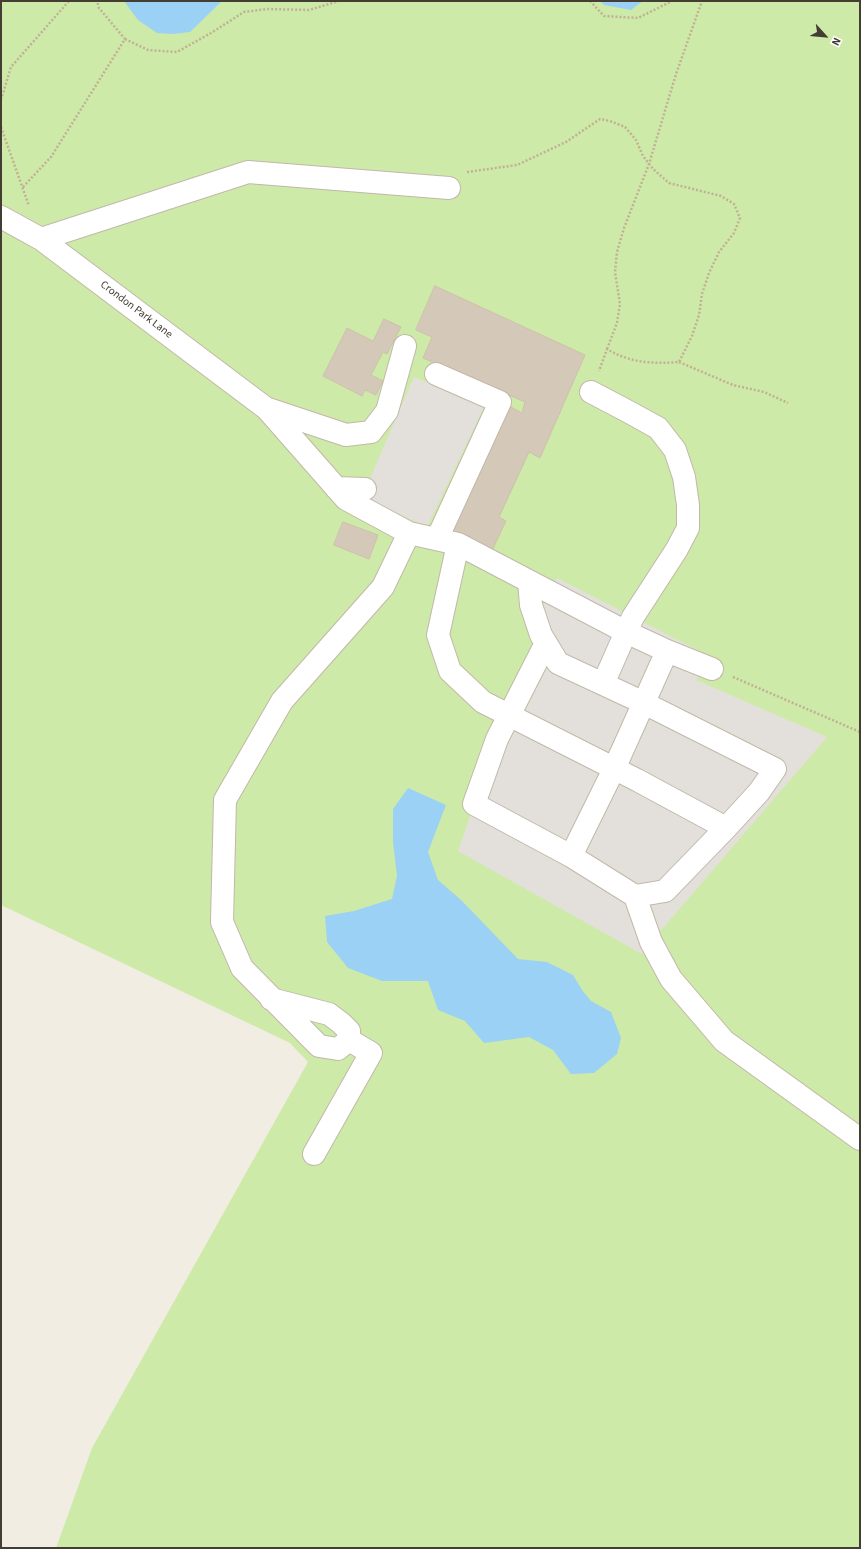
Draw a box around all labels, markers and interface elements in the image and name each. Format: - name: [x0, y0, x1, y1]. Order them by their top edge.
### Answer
- north arrow: [805, 16, 845, 56]
- text: N: [828, 35, 844, 48]
- street label: Crondon Park Lane: [97, 278, 175, 342]

